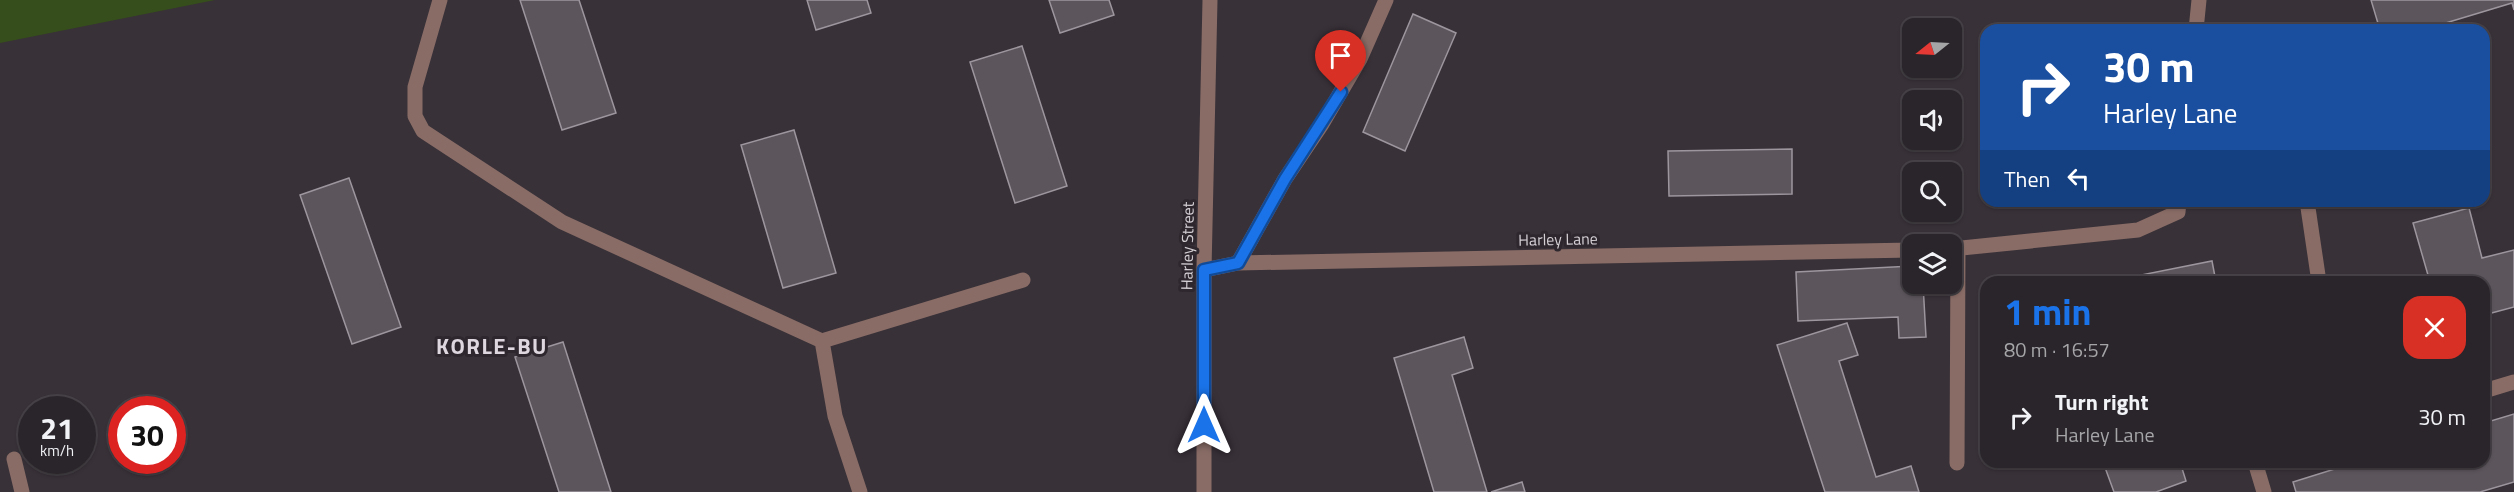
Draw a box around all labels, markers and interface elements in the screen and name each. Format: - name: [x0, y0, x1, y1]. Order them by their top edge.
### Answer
- north arrow: [1902, 18, 1962, 78]
- map controls: [1902, 18, 1962, 294]
- pin: [1315, 30, 1366, 92]
- text: 30 m: [2103, 34, 2195, 98]
- icon: arrive: [1324, 39, 1357, 72]
- icon: right: [2004, 48, 2082, 126]
- button: sound: [1902, 90, 1962, 150]
- text: Harley Lane: [2103, 92, 2237, 133]
- button: search: [1902, 162, 1962, 222]
- text: Then: [2004, 162, 2050, 196]
- icon: left: [2062, 162, 2095, 195]
- street label: Harley Street: [1174, 201, 1200, 290]
- street label: Harley Lane: [1518, 226, 1598, 252]
- button: layers: [1902, 234, 1962, 294]
- text: 1 min: [2004, 284, 2091, 339]
- button: close: [2403, 296, 2466, 359]
- district label: KORLE-BU: [436, 329, 548, 363]
- text: 80 m · 16:57: [2004, 334, 2110, 365]
- text: Turn right: [2055, 385, 2149, 419]
- position arrow: [1172, 393, 1236, 457]
- speed limit sign: 30: [108, 396, 186, 474]
- text: 30 m: [2418, 400, 2466, 434]
- icon: right: [2004, 401, 2037, 434]
- text: 21: [40, 405, 74, 451]
- text: Harley Lane: [2055, 419, 2154, 450]
- text: km/h: [40, 439, 74, 462]

